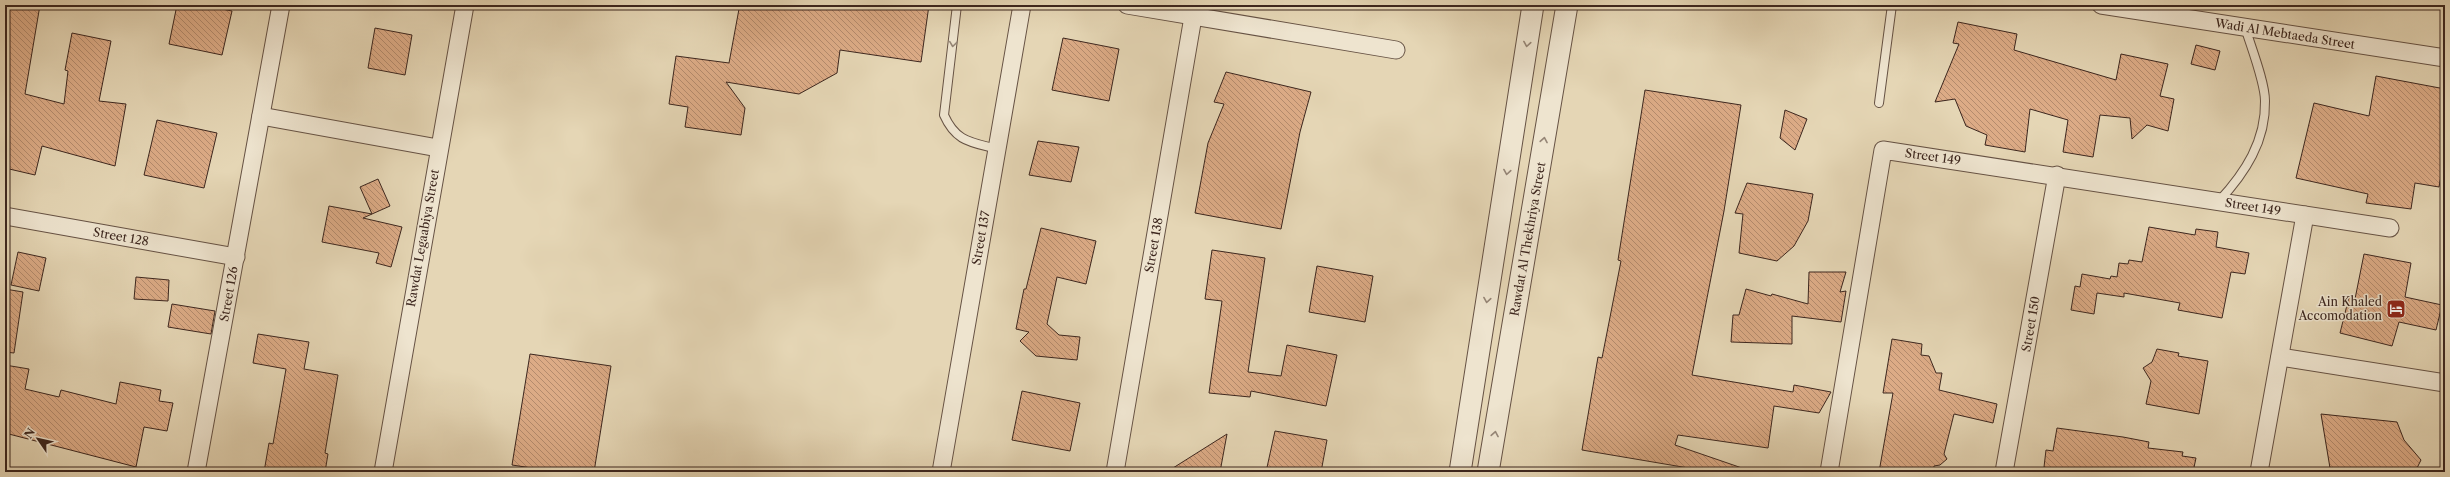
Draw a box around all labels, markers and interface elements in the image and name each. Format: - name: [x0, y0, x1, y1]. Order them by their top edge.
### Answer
- street label: Wadi Al Mebtaeda Street: [2213, 15, 2357, 52]
- one-way arrow: [1523, 40, 1532, 47]
- one-way arrow: [949, 41, 958, 47]
- one-way arrow: [1540, 137, 1548, 143]
- street label: Street 149: [1904, 145, 1962, 168]
- street label: Rawdat Al Thekhriya Street: [1507, 160, 1549, 317]
- street label: Rawdat Legaabiya Street: [403, 167, 442, 308]
- one-way arrow: [1503, 169, 1512, 175]
- street label: Street 149: [2224, 195, 2282, 218]
- street label: Street 137: [968, 210, 993, 266]
- street label: Street 138: [1141, 216, 1166, 274]
- street label: Street 128: [92, 224, 150, 249]
- street label: Street 126: [216, 265, 241, 323]
- place label: Ain Khaled Accomodation: [2297, 294, 2383, 323]
- street label: Street 150: [2018, 295, 2043, 353]
- one-way arrow: [1483, 297, 1492, 303]
- hotel icon: Ain Khaled Accomodation: [2385, 298, 2407, 320]
- north arrow: [18, 419, 58, 459]
- text: N: [21, 425, 38, 441]
- one-way arrow: [1490, 430, 1499, 437]

